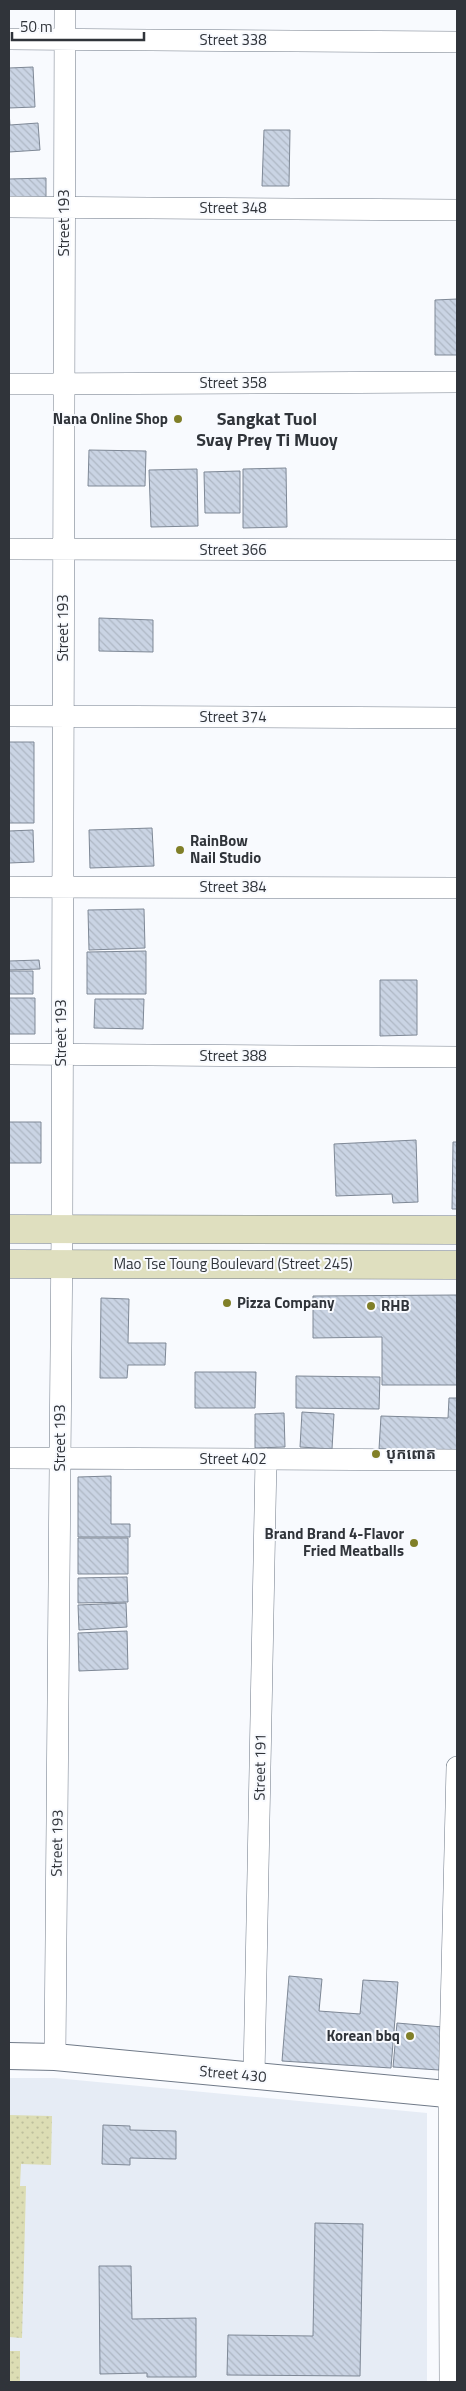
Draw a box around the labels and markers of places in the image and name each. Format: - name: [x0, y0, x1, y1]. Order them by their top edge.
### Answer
- place label: Nana Online Shop: [53, 407, 168, 430]
- marker: Nana Online Shop: [172, 413, 184, 425]
- place label: RainBow Nail Studio: [190, 829, 261, 869]
- marker: RainBow Nail Studio: [174, 844, 186, 856]
- place label: Pizza Company: [237, 1291, 335, 1314]
- place label: RHB: [381, 1294, 410, 1317]
- marker: Pizza Company: [221, 1297, 233, 1309]
- marker: RHB: [365, 1300, 377, 1312]
- place label: បុកពោត: [386, 1442, 436, 1465]
- marker: បុកពោត: [370, 1448, 382, 1460]
- place label: Brand Brand 4-Flavor Fried Meatballs: [265, 1522, 404, 1562]
- marker: Brand Brand 4-Flavor Fried Meatballs: [408, 1537, 420, 1549]
- place label: Korean bbq: [326, 2024, 400, 2047]
- marker: Korean bbq: [404, 2030, 416, 2042]

